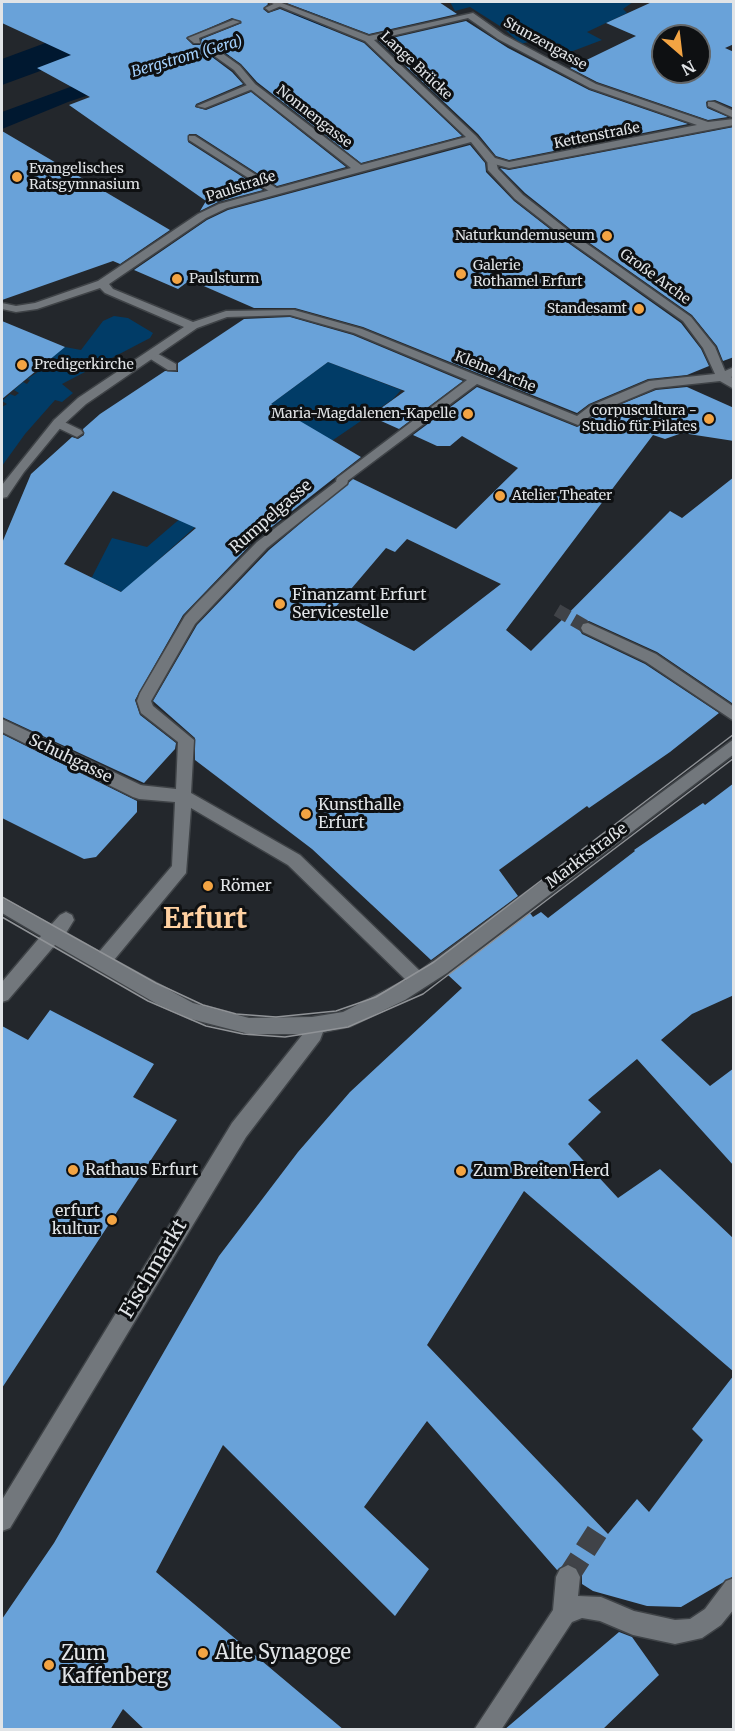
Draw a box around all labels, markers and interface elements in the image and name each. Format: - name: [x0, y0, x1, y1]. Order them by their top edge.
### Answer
- street label: Stunzengasse: [500, 14, 590, 74]
- north arrow: [651, 24, 711, 84]
- street label: Lange Brücke: [377, 29, 455, 103]
- water label: Bergstrom (Gera): [129, 32, 245, 82]
- text: N: [678, 56, 699, 80]
- street label: Nonnengasse: [273, 82, 355, 152]
- street label: Kettenstraße: [553, 119, 641, 153]
- place label: Evangelisches Ratsgymnasium: [29, 161, 140, 194]
- street label: Paulstraße: [204, 168, 278, 206]
- marker: Evangelisches Ratsgymnasium: [10, 170, 24, 184]
- place label: Naturkundemuseum: [455, 228, 595, 244]
- marker: Naturkundemuseum: [600, 229, 614, 243]
- street label: Große Arche: [616, 246, 694, 308]
- place label: Galerie Rothamel Erfurt: [473, 258, 583, 290]
- marker: Galerie Rothamel Erfurt: [454, 267, 468, 281]
- place label: Paulsturm: [189, 271, 259, 287]
- marker: Paulsturm: [170, 272, 184, 286]
- place label: Standesamt: [547, 301, 627, 317]
- marker: Standesamt: [632, 302, 646, 316]
- street label: Kleine Arche: [452, 348, 538, 396]
- place label: Predigerkirche: [34, 357, 134, 373]
- marker: Predigerkirche: [15, 358, 29, 372]
- place label: corpuscultura - Studio für Pilates: [582, 403, 697, 436]
- place label: Maria-Magdalenen-Kapelle: [271, 406, 456, 422]
- marker: Maria-Magdalenen-Kapelle: [461, 407, 475, 421]
- marker: corpuscultura - Studio für Pilates: [702, 412, 716, 426]
- street label: Rumpelgasse: [226, 476, 316, 558]
- place label: Atelier Theater: [512, 488, 612, 504]
- marker: Atelier Theater: [493, 489, 507, 503]
- place label: Finanzamt Erfurt Servicestelle: [292, 585, 427, 623]
- marker: Finanzamt Erfurt Servicestelle: [273, 597, 287, 611]
- street label: Schuhgasse: [25, 731, 115, 787]
- place label: Kunsthalle Erfurt: [318, 795, 401, 833]
- marker: Kunsthalle Erfurt: [299, 807, 313, 821]
- street label: Marktstraße: [543, 819, 631, 893]
- place label: Römer: [220, 876, 272, 896]
- marker: Römer: [201, 879, 215, 893]
- district label: Erfurt: [163, 903, 247, 937]
- place label: Rathaus Erfurt: [85, 1160, 198, 1180]
- place label: Zum Breiten Herd: [473, 1161, 609, 1181]
- marker: Rathaus Erfurt: [66, 1163, 80, 1177]
- marker: Zum Breiten Herd: [454, 1164, 468, 1178]
- place label: erfurt kultur: [52, 1201, 100, 1239]
- marker: erfurt kultur: [105, 1213, 119, 1227]
- street label: Fischmarkt: [115, 1215, 193, 1323]
- place label: Alte Synagoge: [215, 1641, 351, 1665]
- place label: Zum Kaffenberg: [61, 1642, 168, 1689]
- marker: Alte Synagoge: [196, 1646, 210, 1660]
- marker: Zum Kaffenberg: [42, 1658, 56, 1672]

